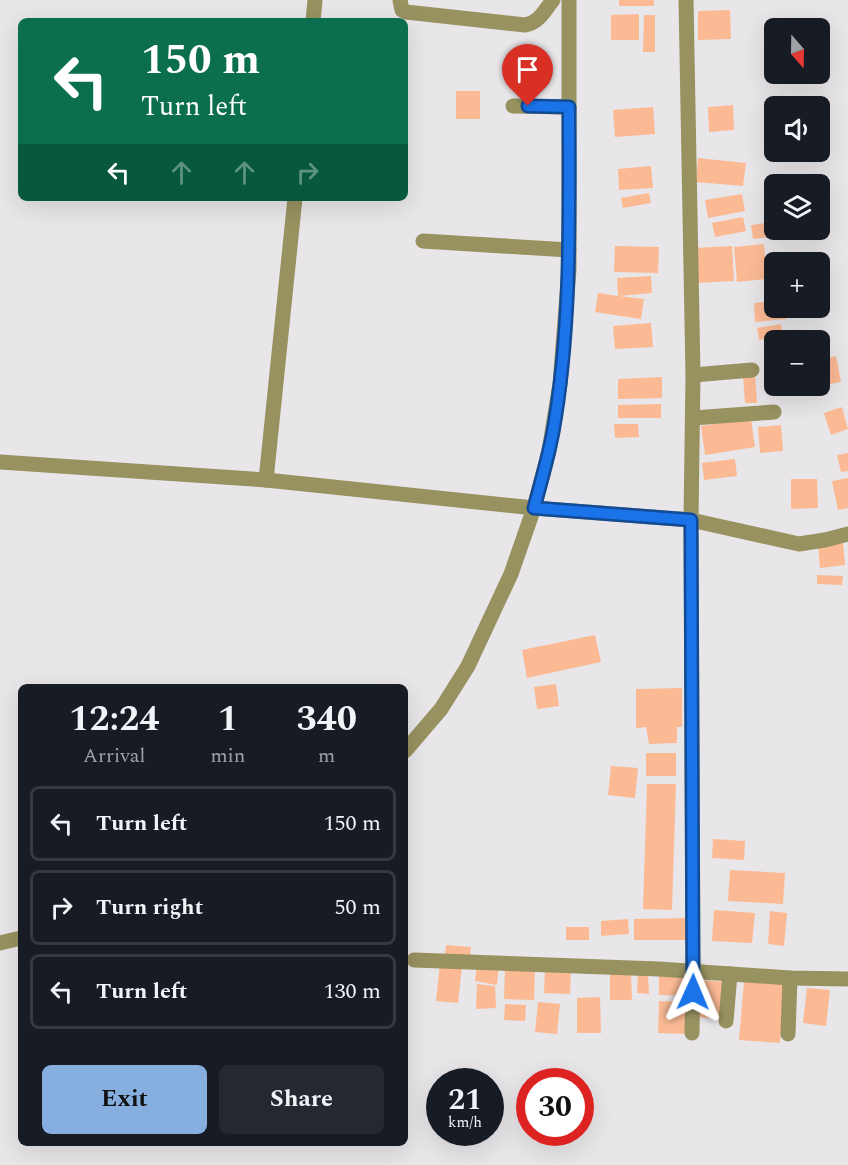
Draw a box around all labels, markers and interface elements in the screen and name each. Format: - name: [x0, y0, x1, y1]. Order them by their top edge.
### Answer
- north arrow: [764, 18, 830, 84]
- map controls: [764, 18, 830, 396]
- text: 150 m: [141, 29, 260, 92]
- icon: left: [42, 42, 120, 120]
- pin: [502, 44, 553, 106]
- icon: arrive: [511, 53, 544, 86]
- text: Turn left: [141, 86, 247, 128]
- button: sound: [764, 96, 830, 162]
- icon: left: [102, 156, 135, 189]
- icon: ahead: [165, 156, 198, 189]
- icon: ahead: [228, 156, 261, 189]
- icon: right: [291, 156, 324, 189]
- button: layers: [764, 174, 830, 240]
- button: +: [764, 252, 830, 318]
- button: −: [764, 330, 830, 396]
- text: 12:24: [69, 692, 159, 747]
- text: 1: [218, 692, 238, 747]
- text: 340: [296, 692, 357, 747]
- text: Arrival: [83, 741, 145, 771]
- text: min: [210, 741, 245, 771]
- text: m: [318, 741, 335, 771]
- icon: left: [45, 807, 78, 840]
- text: Turn left: [96, 807, 188, 840]
- text: 150 m: [324, 807, 381, 840]
- icon: right: [45, 891, 78, 924]
- text: Turn right: [96, 891, 203, 924]
- text: 50 m: [335, 891, 381, 924]
- position arrow: [661, 960, 725, 1024]
- icon: left: [45, 975, 78, 1008]
- text: Turn left: [96, 975, 188, 1008]
- text: 130 m: [324, 975, 381, 1008]
- button: Exit: [42, 1065, 207, 1134]
- button: Share: [219, 1065, 384, 1134]
- speed limit sign: 30: [516, 1068, 594, 1146]
- text: 21: [448, 1077, 482, 1123]
- text: km/h: [448, 1111, 482, 1134]

